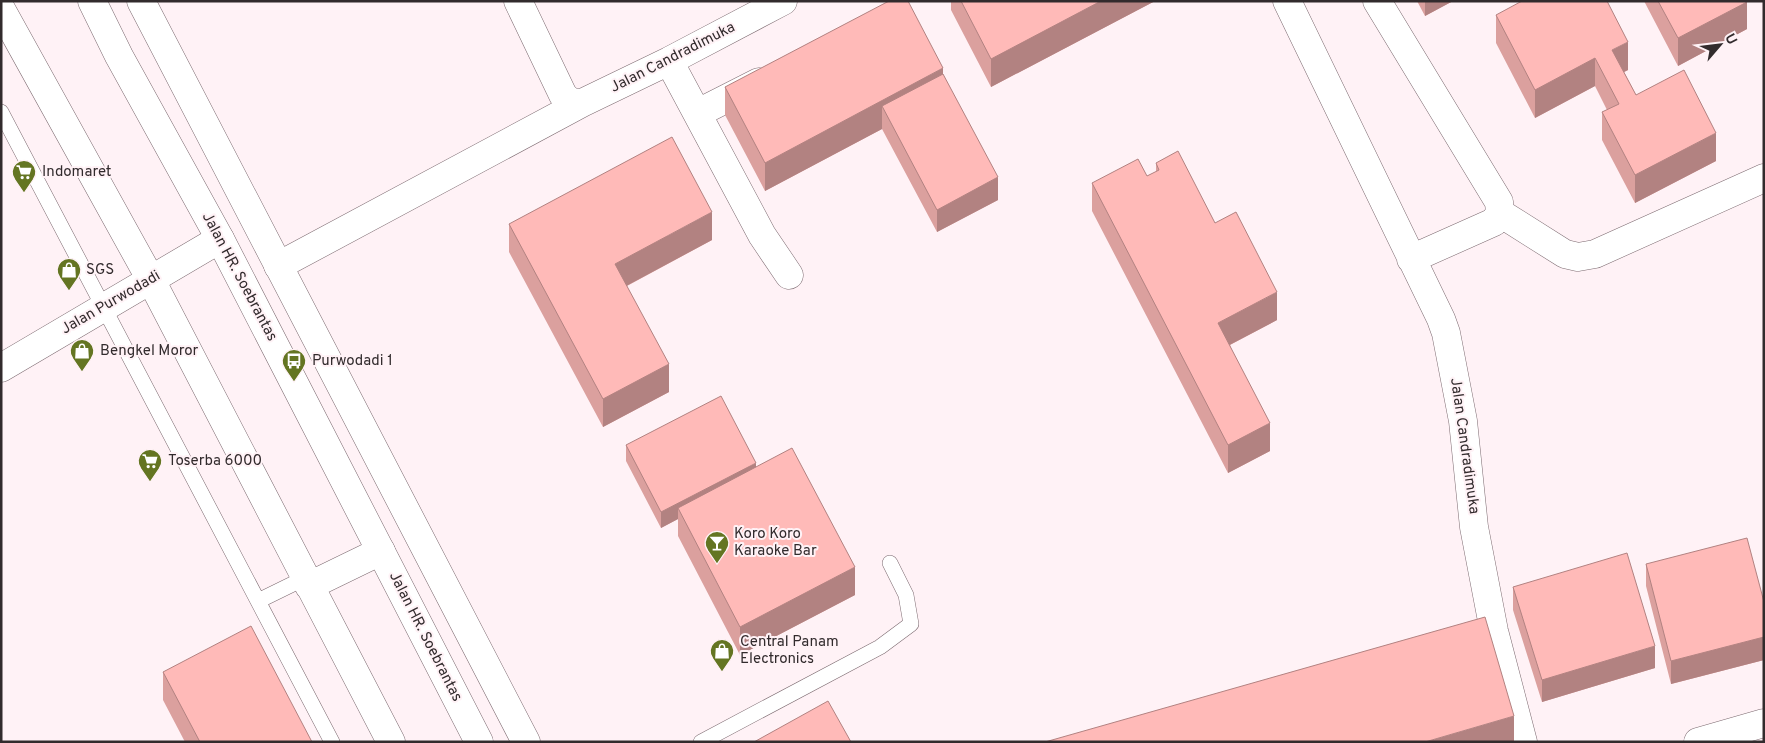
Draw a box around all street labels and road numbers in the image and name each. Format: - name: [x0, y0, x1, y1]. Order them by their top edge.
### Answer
- street label: Jalan Candradimuka: [607, 18, 739, 98]
- street label: Jalan HR. Soebrantas: [197, 209, 281, 345]
- street label: Jalan Purwodadi: [58, 267, 164, 339]
- street label: Jalan Candradimuka: [1445, 377, 1483, 515]
- street label: Jalan HR. Soebrantas: [384, 569, 466, 705]

